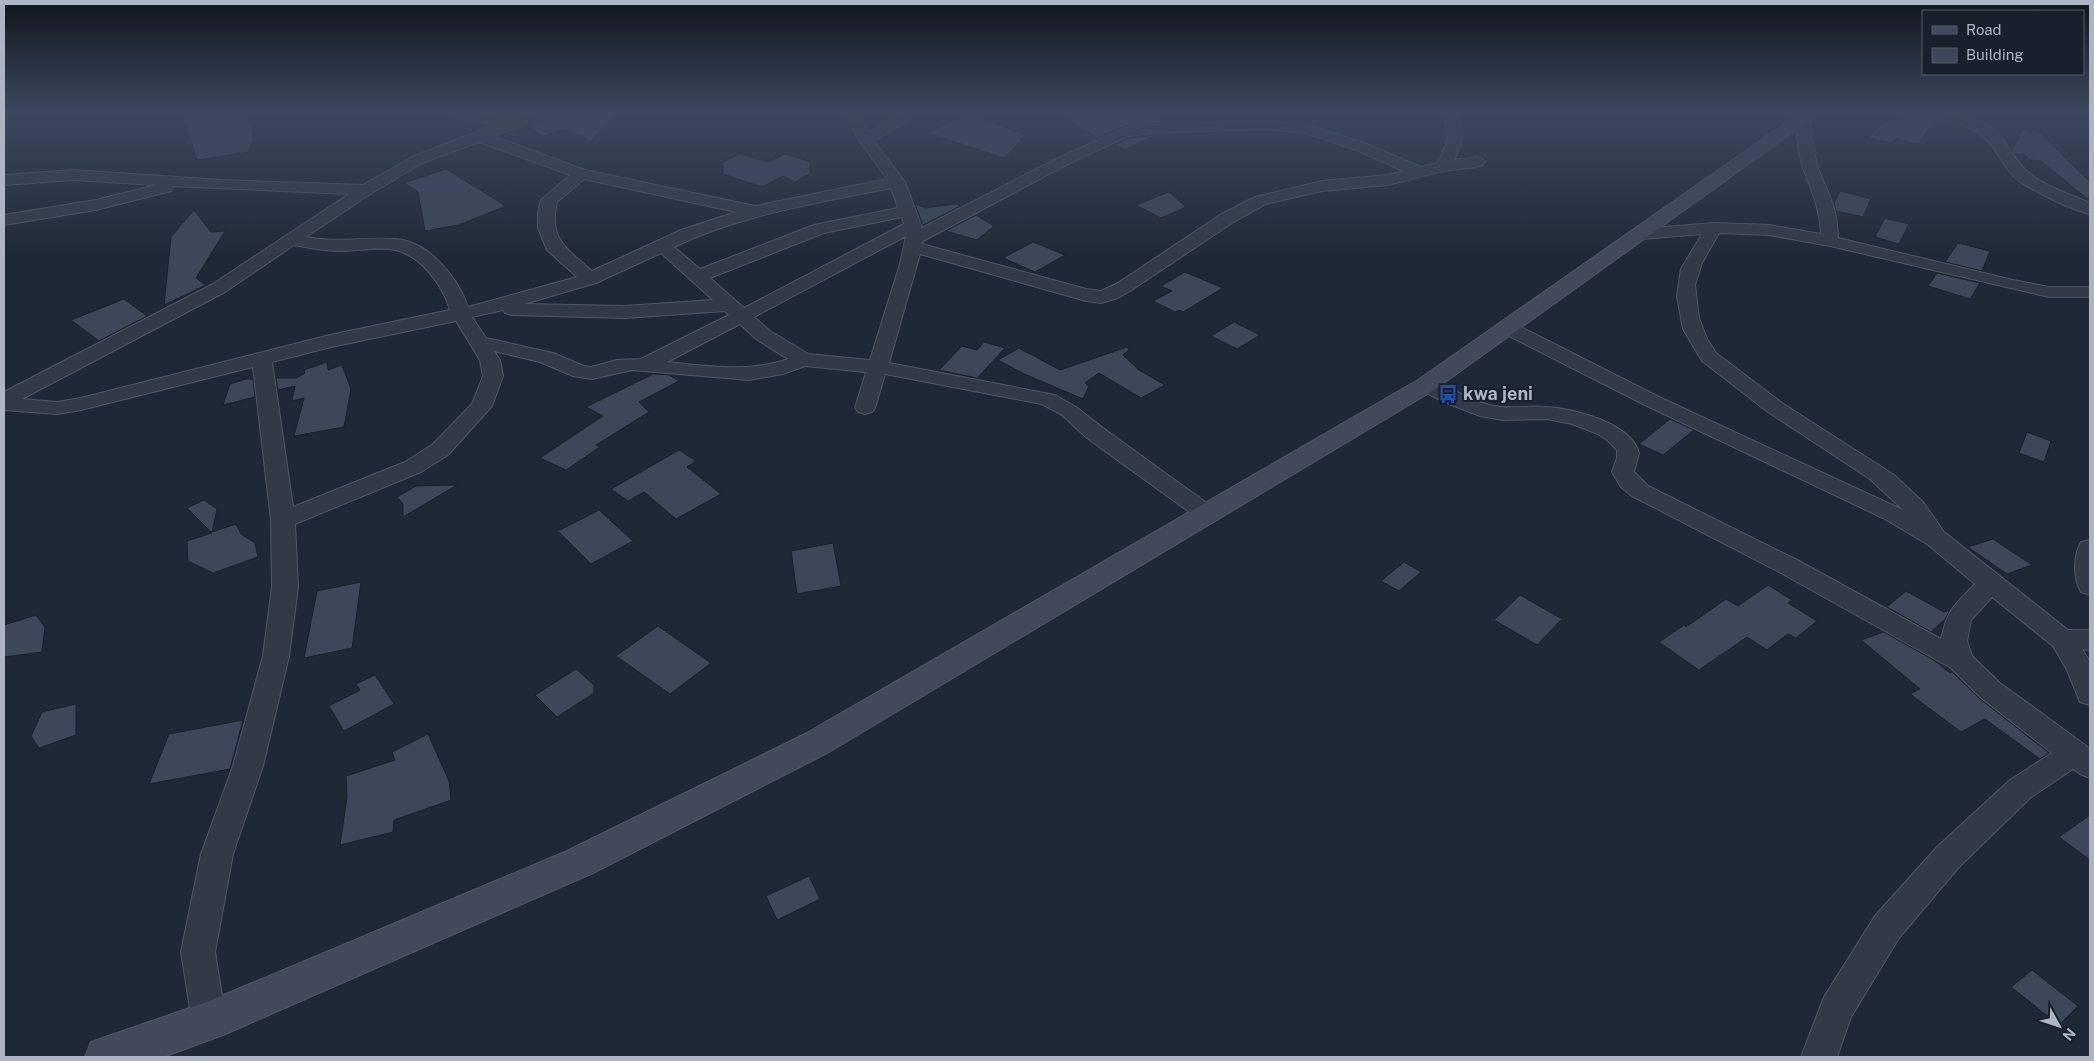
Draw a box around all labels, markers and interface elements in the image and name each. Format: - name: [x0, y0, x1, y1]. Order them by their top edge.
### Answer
- legend: [1922, 10, 2084, 75]
- text: Road: [1966, 21, 2002, 38]
- text: Building: [1966, 46, 2024, 63]
- bus stop icon: kwa jeni: [1437, 383, 1459, 405]
- place label: kwa jeni: [1463, 383, 1533, 404]
- north arrow: [2034, 1001, 2084, 1051]
- text: N: [2059, 1025, 2079, 1044]

